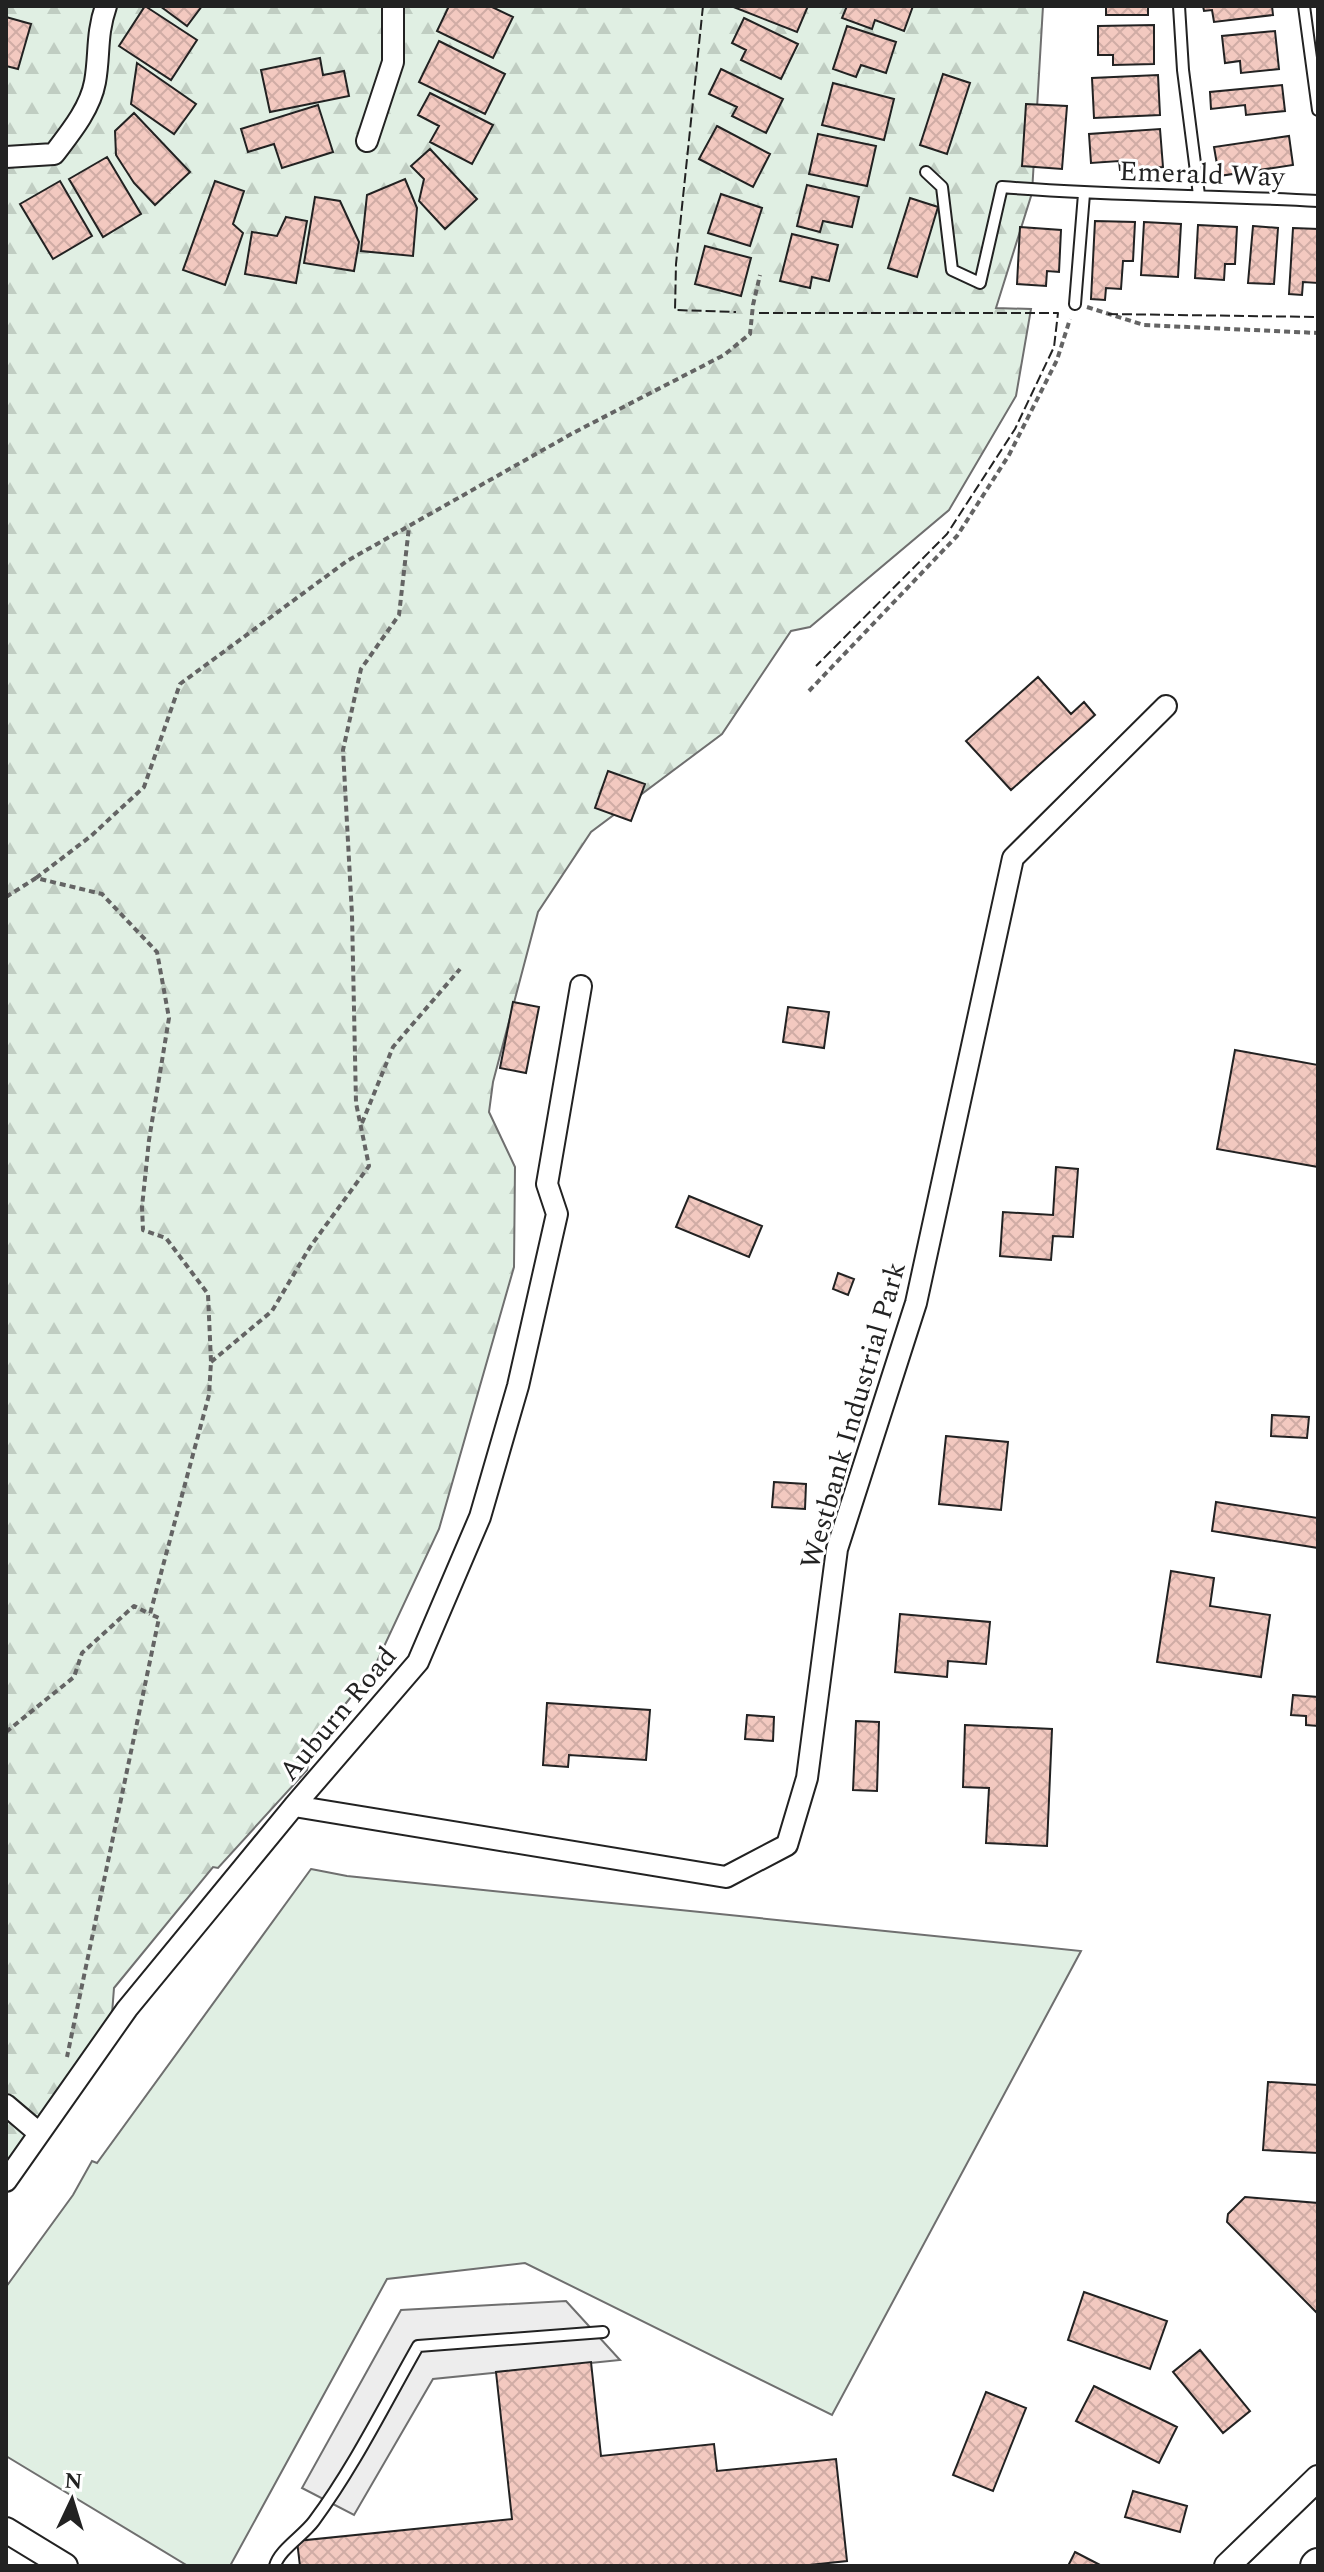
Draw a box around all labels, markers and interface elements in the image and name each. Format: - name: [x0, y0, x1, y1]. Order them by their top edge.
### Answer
- street label: Emerald Way: [1118, 150, 1287, 199]
- street label: Westbank Industrial Park: [789, 1257, 918, 1574]
- street label: Auburn Road: [269, 1637, 408, 1791]
- north arrow: [32, 2460, 112, 2540]
- text: N: [63, 2464, 83, 2499]

